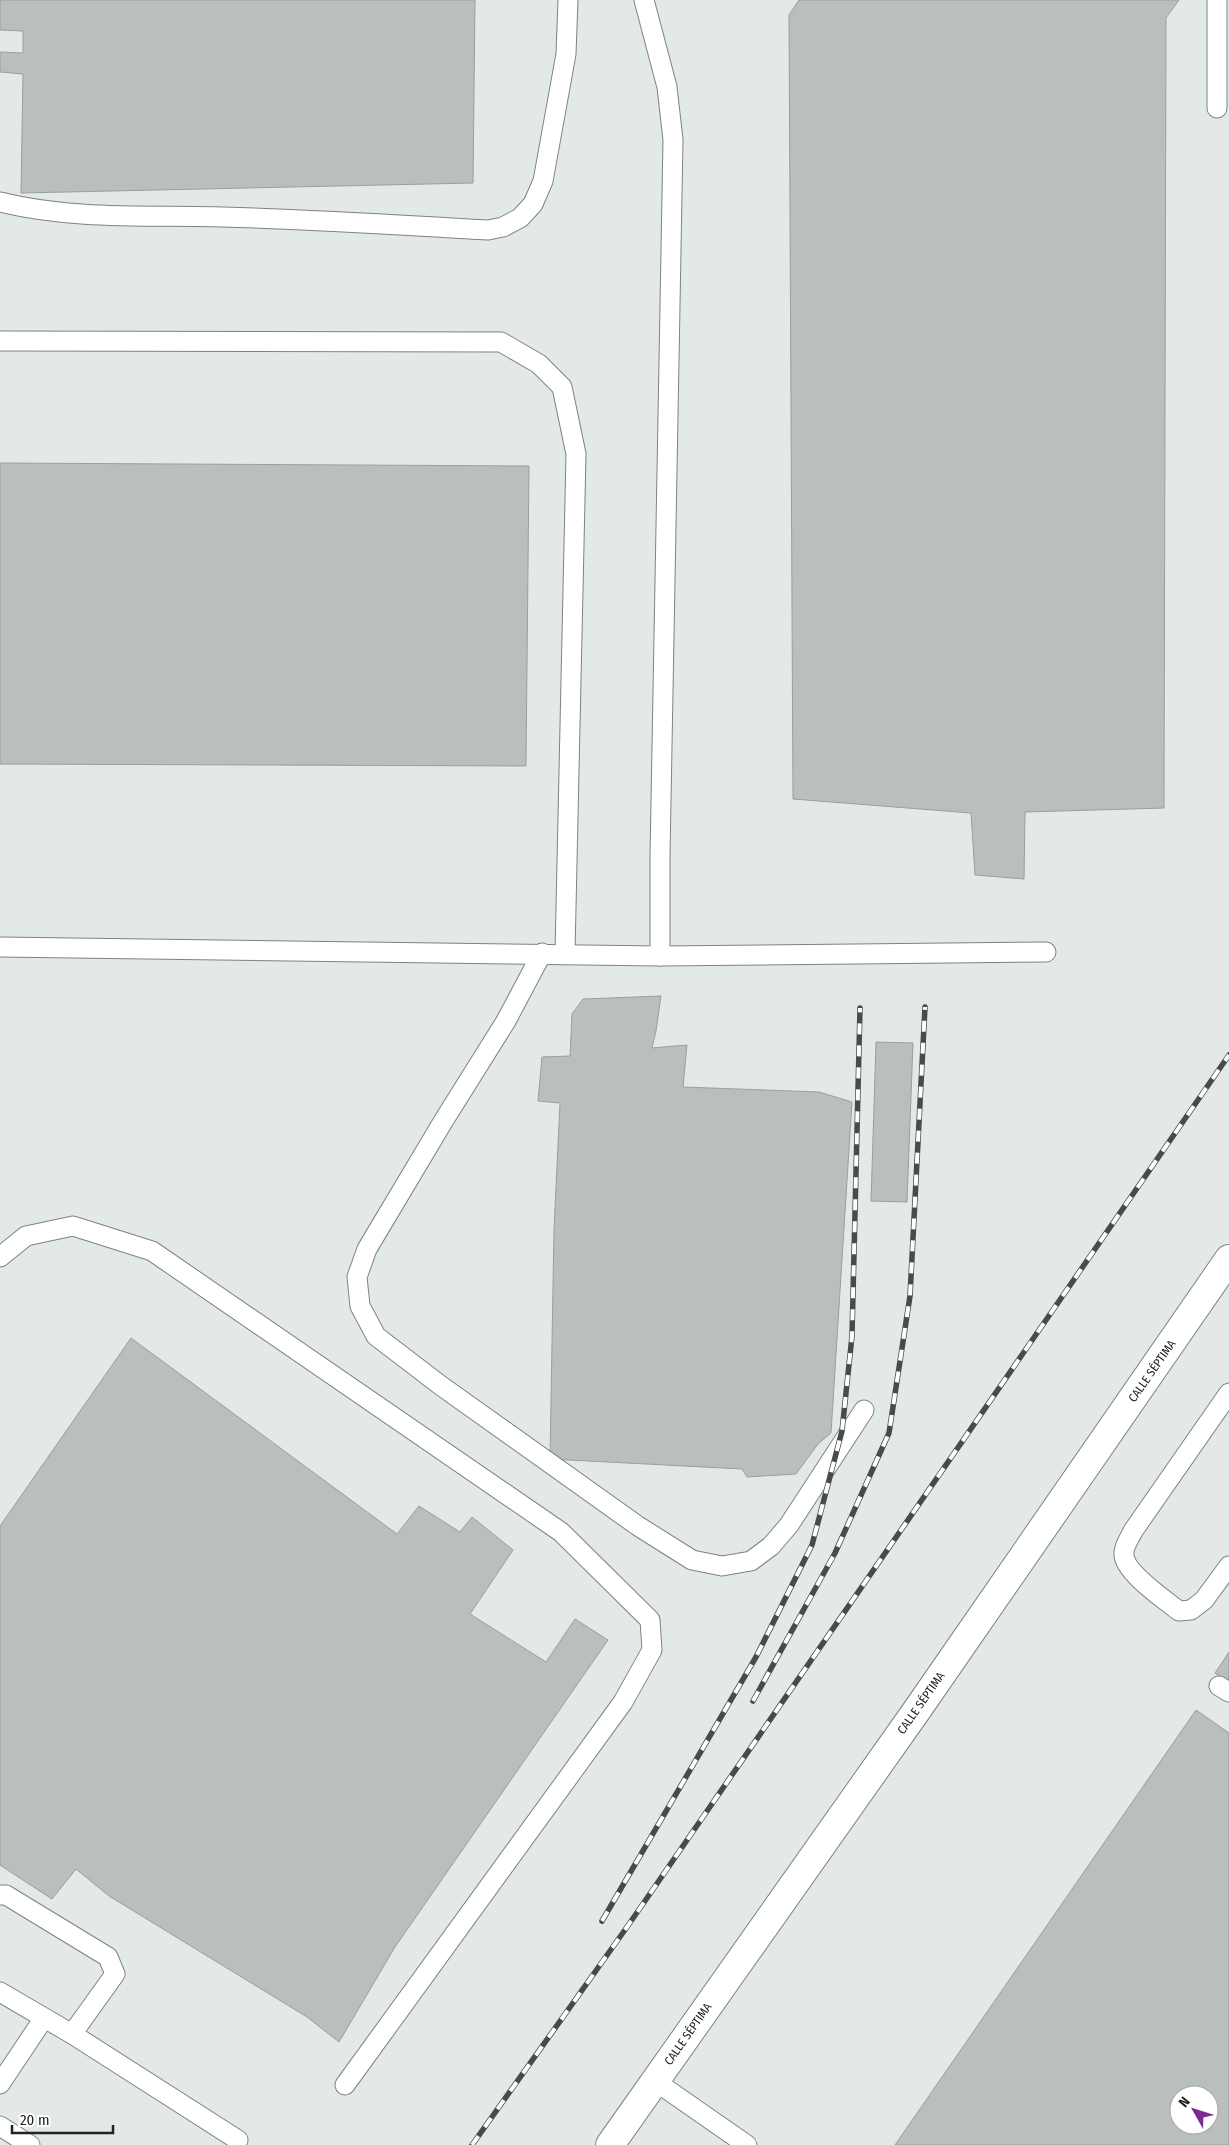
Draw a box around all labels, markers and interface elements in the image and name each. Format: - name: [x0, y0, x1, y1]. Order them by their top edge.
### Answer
- street label: CALLE SÉPTIMA: [1125, 1336, 1179, 1405]
- street label: CALLE SÉPTIMA: [894, 1668, 948, 1737]
- street label: CALLE SÉPTIMA: [661, 1999, 715, 2068]
- north arrow: [1169, 2085, 1219, 2135]
- text: N: [1175, 2094, 1194, 2111]
- scale bar: [12, 2102, 114, 2134]
- text: 20 m: [20, 2111, 50, 2129]

